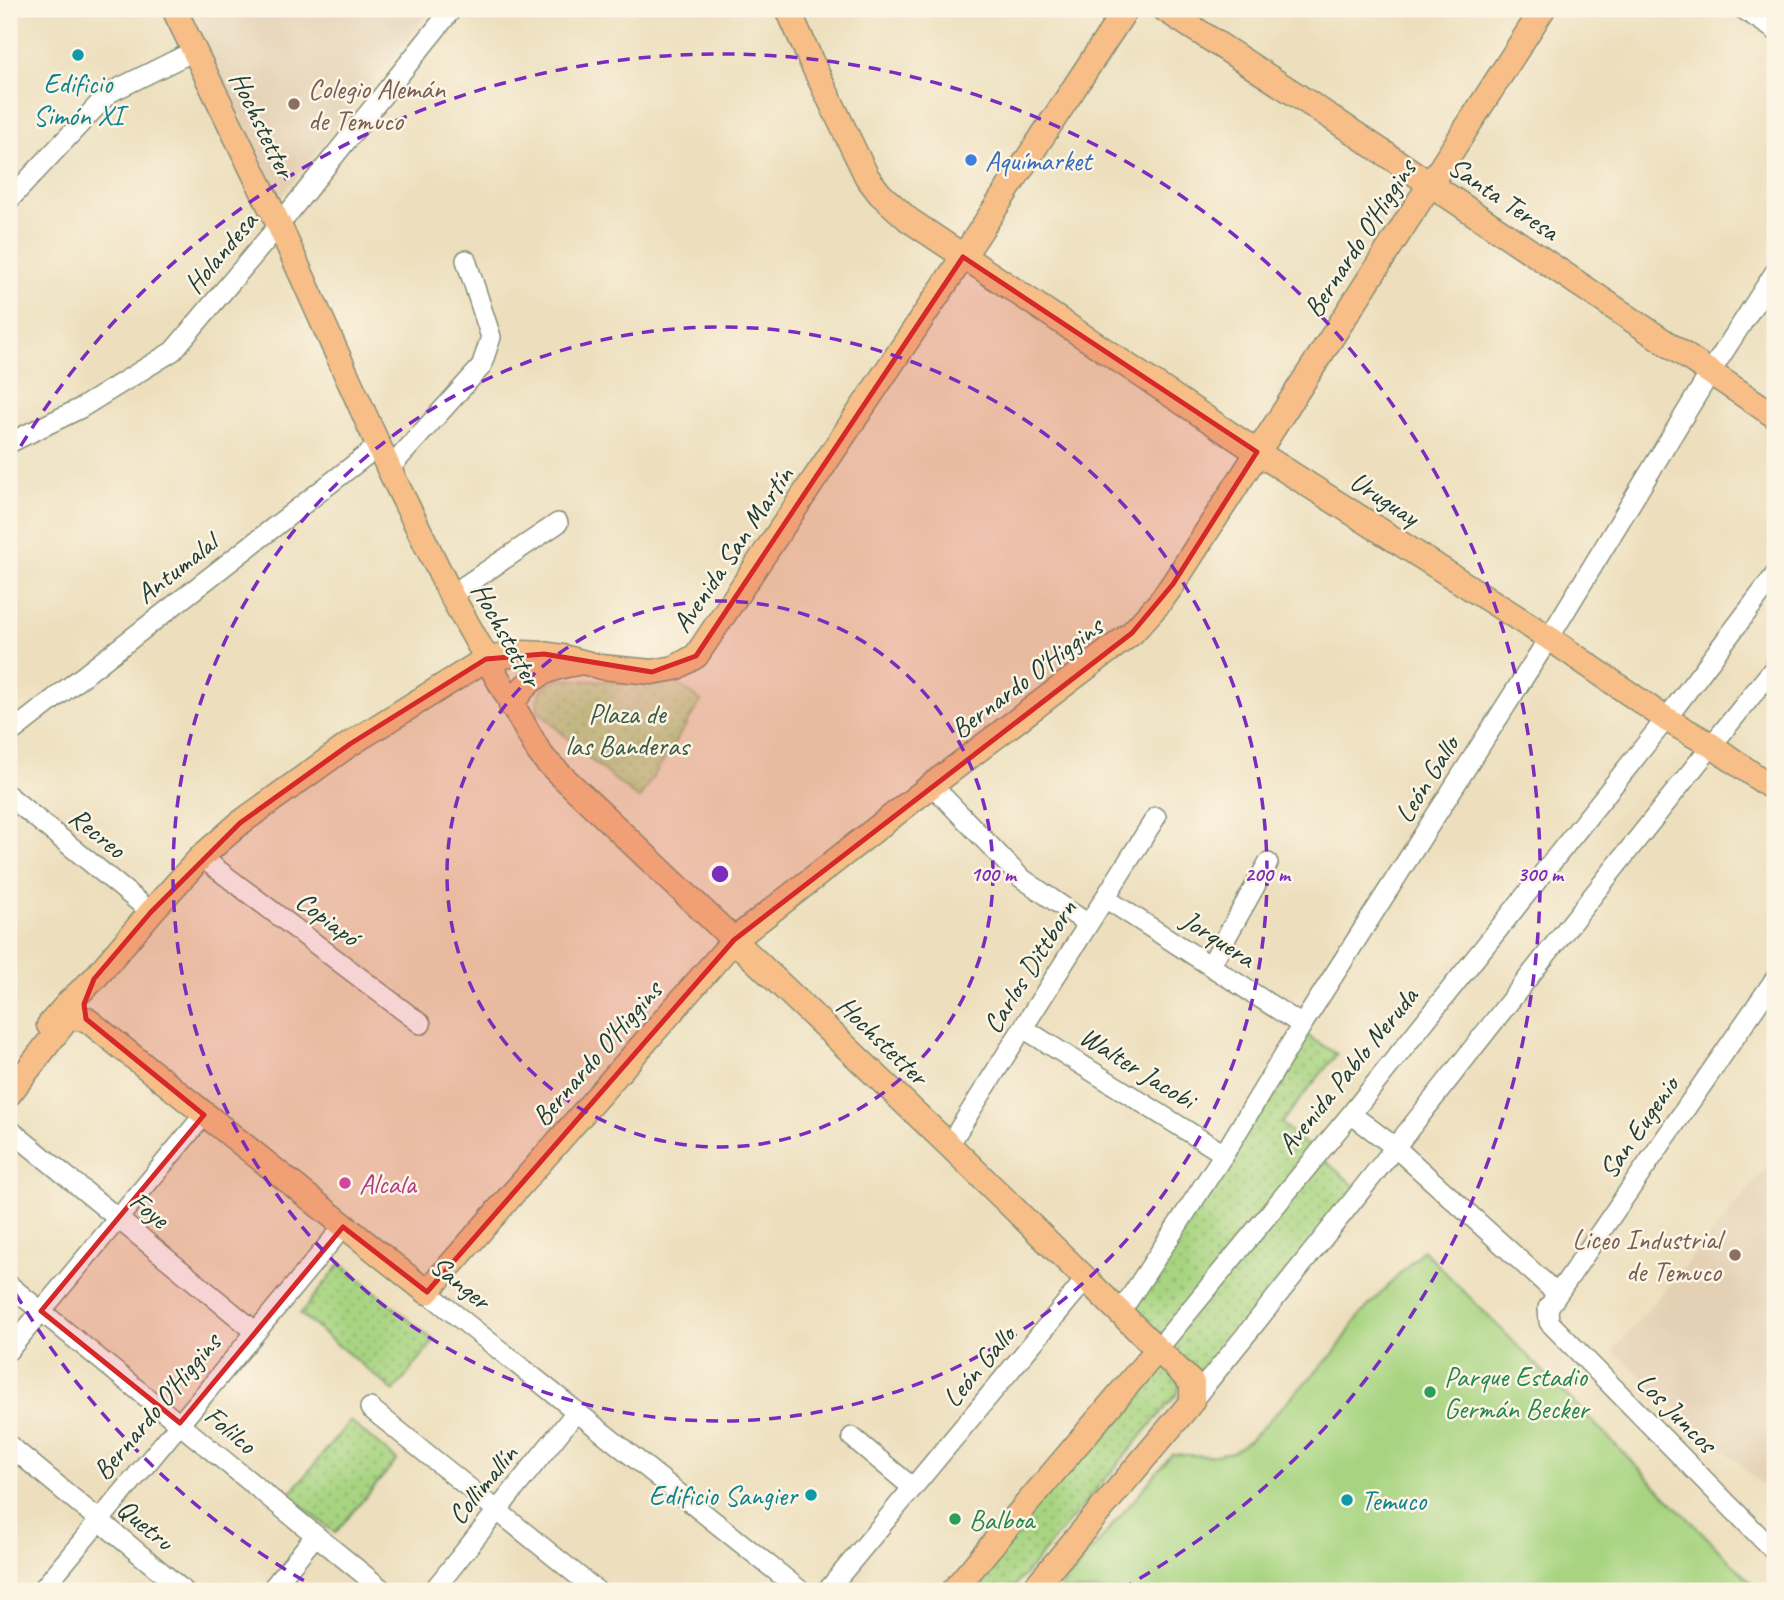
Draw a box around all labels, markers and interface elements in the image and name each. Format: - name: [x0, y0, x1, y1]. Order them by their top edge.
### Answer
- marker: Edificio Simón XI: [70, 47, 86, 63]
- street label: Hochstetter: [222, 65, 305, 186]
- place label: Edificio Simón XI: [33, 66, 129, 133]
- place label: Colegio Alemán de Temuco: [308, 71, 447, 138]
- marker: Colegio Alemán de Temuco: [286, 96, 302, 112]
- place label: Aquímarket: [985, 143, 1094, 178]
- street label: Santa Teresa: [1442, 149, 1567, 249]
- street label: Bernardo O'Higgins: [1295, 151, 1425, 324]
- marker: Aquímarket: [963, 152, 979, 168]
- street label: Holandesa: [176, 203, 266, 300]
- street label: Avenida San Martín: [664, 458, 802, 639]
- street label: Uruguay: [1344, 463, 1428, 535]
- street label: Antumalal: [129, 522, 228, 611]
- street label: Hochstetter: [464, 576, 551, 695]
- street label: Bernardo O'Higgins: [943, 607, 1111, 746]
- park label: Plaza de las Banderas: [565, 696, 691, 763]
- street label: León Gallo: [1386, 727, 1468, 829]
- street label: Recreo: [62, 799, 135, 867]
- text: 100 m: [970, 861, 1018, 887]
- text: 200 m: [1244, 861, 1292, 887]
- text: 300 m: [1517, 861, 1565, 887]
- centre of rings: [708, 862, 732, 886]
- street label: Copiapó: [289, 883, 370, 956]
- street label: Carlos Dittborn: [975, 893, 1085, 1040]
- street label: Jorquera: [1174, 901, 1264, 976]
- street label: Bernardo O'Higgins: [524, 972, 671, 1133]
- street label: Avenida Pablo Neruda: [1269, 978, 1427, 1161]
- street label: Hochstetter: [830, 988, 938, 1095]
- street label: Walter Jacobi: [1073, 1018, 1205, 1119]
- street label: San Eugenio: [1591, 1067, 1688, 1185]
- place label: Alcala: [359, 1166, 418, 1201]
- marker: Alcala: [337, 1175, 353, 1191]
- street label: Foye: [123, 1183, 178, 1237]
- place label: Liceo Industrial de Temuco: [1572, 1222, 1726, 1289]
- marker: Liceo Industrial de Temuco: [1727, 1247, 1743, 1263]
- street label: Sanger: [424, 1248, 499, 1318]
- street label: León Gallo: [934, 1316, 1024, 1414]
- street label: Bernardo O'Higgins: [85, 1324, 230, 1487]
- place label: Parque Estadio Germán Becker: [1444, 1359, 1591, 1426]
- street label: Los Juncos: [1629, 1365, 1726, 1462]
- marker: Parque Estadio Germán Becker: [1422, 1384, 1438, 1400]
- street label: Folilco: [198, 1398, 265, 1462]
- street label: Collimallín: [440, 1436, 526, 1531]
- place label: Edificio Sangier: [649, 1478, 799, 1513]
- place label: Temuco: [1361, 1483, 1428, 1518]
- marker: Edificio Sangier: [803, 1487, 819, 1503]
- street label: Quetru: [110, 1491, 182, 1559]
- marker: Temuco: [1339, 1492, 1355, 1508]
- place label: Balboa: [969, 1502, 1037, 1537]
- marker: Balboa: [947, 1511, 963, 1527]

